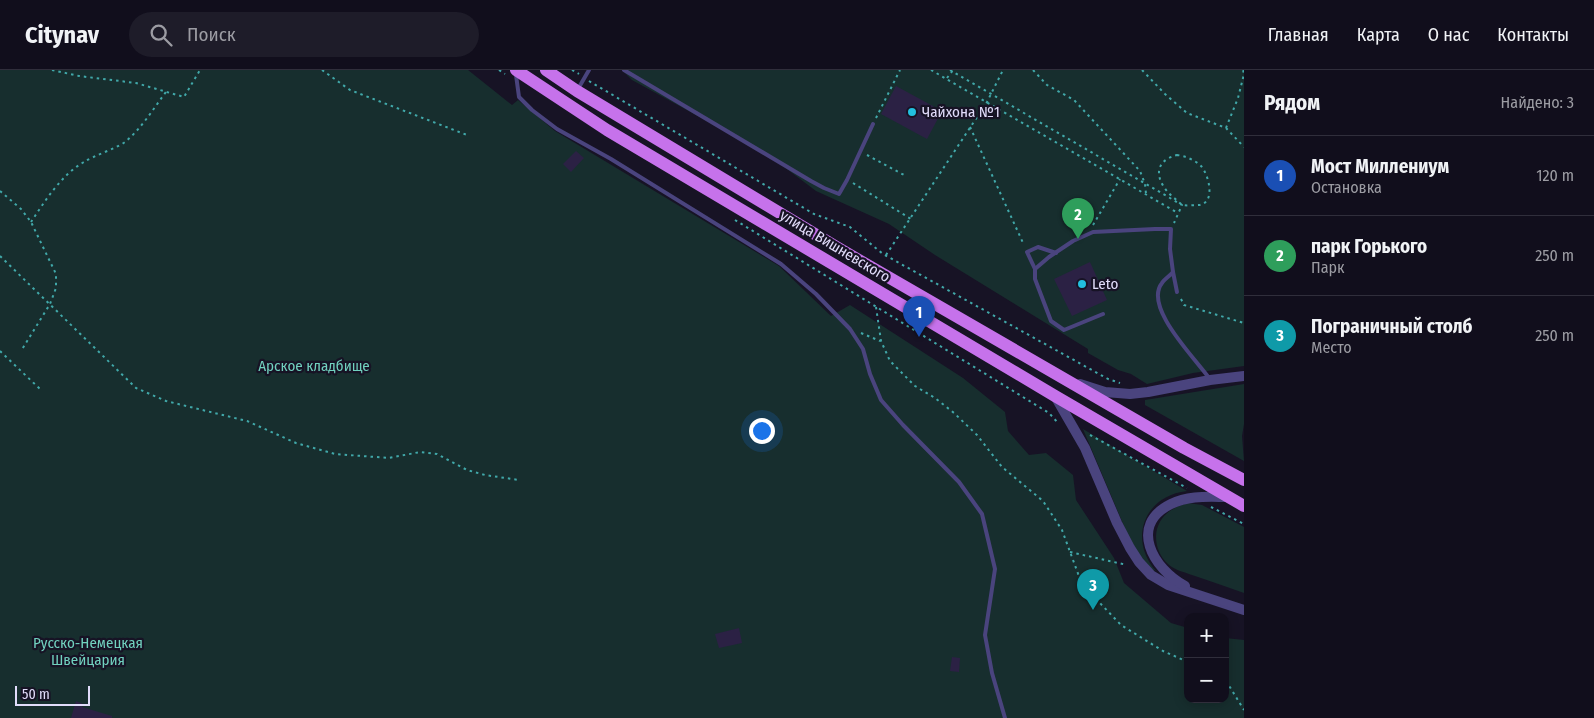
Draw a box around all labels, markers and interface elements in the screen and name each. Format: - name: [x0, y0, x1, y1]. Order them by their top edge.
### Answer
- search box: [129, 12, 479, 57]
- text: Citynav: [25, 21, 99, 49]
- icon: search: [147, 21, 175, 49]
- text: Поиск: [187, 23, 236, 46]
- text: Главная: [1268, 24, 1329, 46]
- text: Карта: [1357, 24, 1400, 46]
- text: О нас: [1428, 24, 1469, 46]
- text: Контакты: [1497, 24, 1569, 46]
- text: Рядом: [1264, 90, 1320, 116]
- text: Найдено: 3: [1501, 93, 1574, 112]
- place label: Чайхона №1: [922, 103, 1000, 121]
- marker: Чайхона №1: [906, 106, 918, 118]
- text: Мост Миллениум: [1311, 155, 1449, 178]
- text: 1: [1277, 166, 1283, 185]
- text: 120 m: [1536, 166, 1574, 185]
- text: Остановка: [1311, 178, 1382, 197]
- pin: 2: [1062, 198, 1094, 239]
- street label: улица Вишневского: [777, 206, 894, 286]
- text: парк Горького: [1311, 235, 1427, 258]
- text: 2: [1276, 246, 1284, 265]
- text: 250 m: [1535, 246, 1574, 265]
- text: Парк: [1311, 258, 1345, 277]
- place label: Leto: [1092, 275, 1118, 293]
- marker: Leto: [1076, 278, 1088, 290]
- pin: 1: [903, 296, 935, 337]
- text: Пограничный столб: [1311, 315, 1473, 338]
- text: 3: [1276, 326, 1284, 345]
- text: 250 m: [1535, 326, 1574, 345]
- text: Место: [1311, 338, 1352, 357]
- park label: Арское кладбище: [258, 357, 370, 375]
- your location: [749, 418, 775, 444]
- pin: 3: [1077, 569, 1109, 610]
- map controls: [1184, 613, 1229, 703]
- button: +: [1184, 613, 1229, 658]
- park label: Русско-Немецкая Швейцария: [33, 634, 143, 669]
- button: −: [1184, 658, 1229, 703]
- scale bar: [15, 683, 90, 706]
- text: 50 m: [22, 686, 50, 703]

